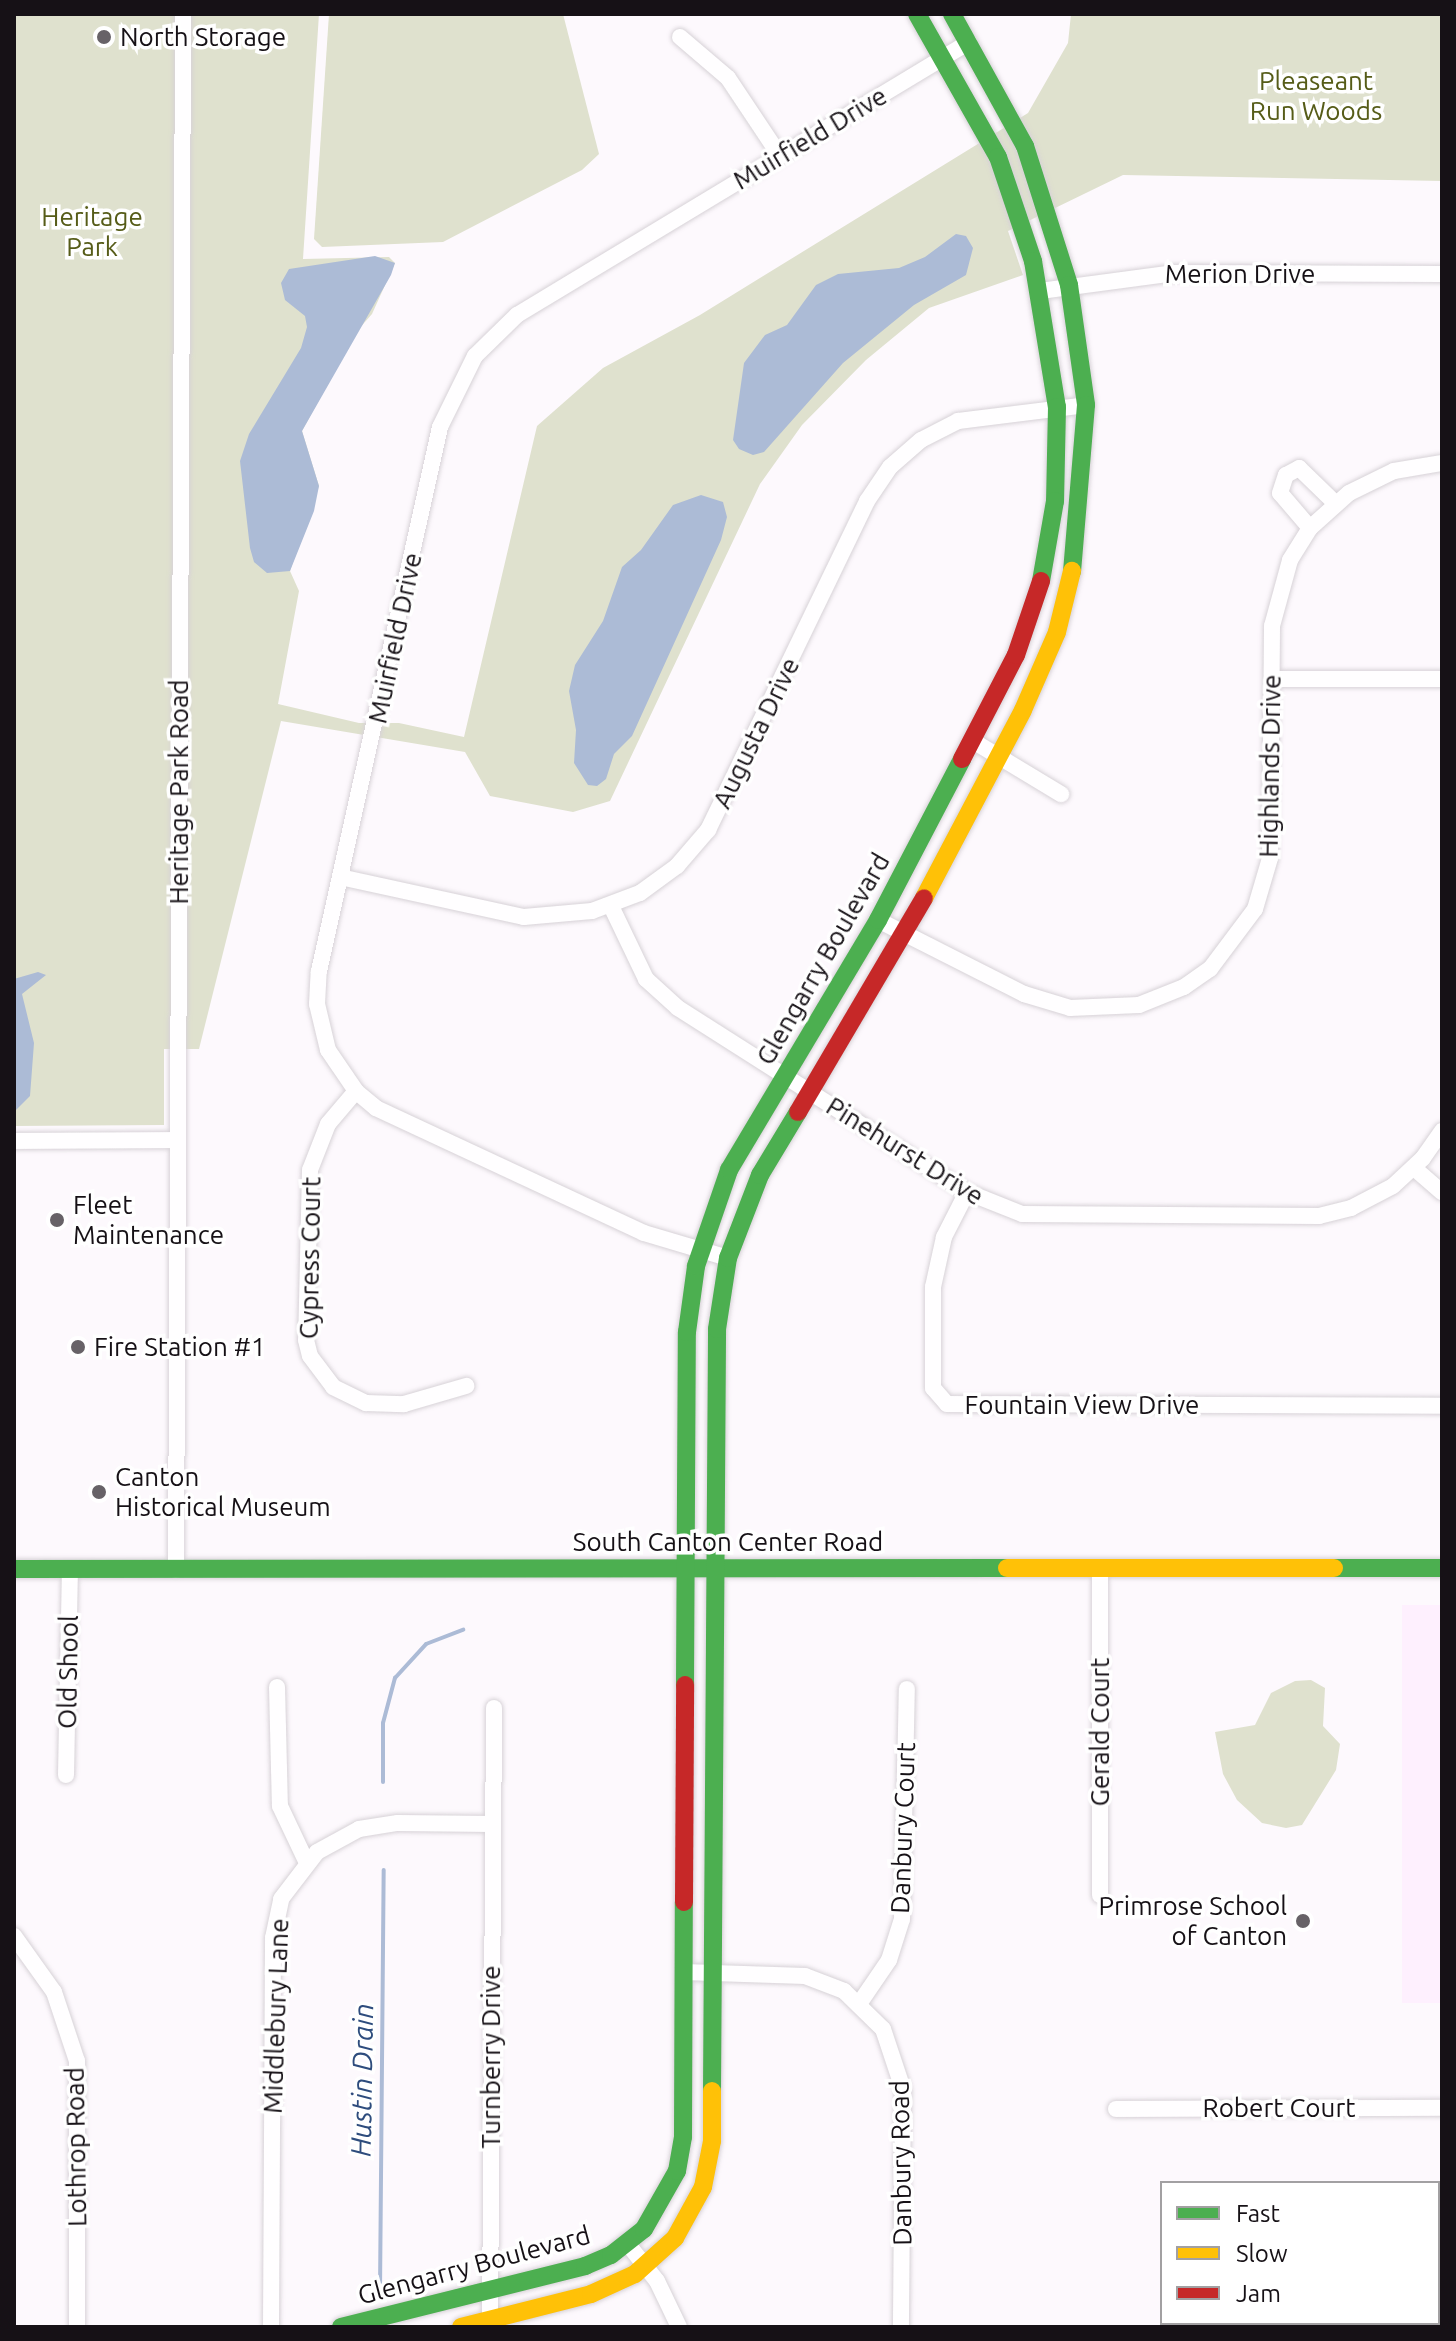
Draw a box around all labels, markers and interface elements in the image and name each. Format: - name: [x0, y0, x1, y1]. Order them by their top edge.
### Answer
- place label: North Storage: [120, 21, 286, 53]
- marker: North Storage: [95, 28, 113, 46]
- park label: Pleaseant Run Woods: [1250, 65, 1382, 126]
- street label: Muirfield Drive: [728, 80, 892, 196]
- park label: Heritage Park: [41, 201, 143, 262]
- street label: Merion Drive: [1165, 258, 1315, 290]
- street label: Muirfield Drive: [362, 550, 428, 726]
- street label: Augusta Drive: [706, 653, 806, 813]
- street label: Highlands Drive: [1253, 674, 1287, 858]
- street label: Heritage Park Road: [163, 680, 195, 904]
- street label: Glengarry Boulevard: [750, 848, 896, 1070]
- street label: Pinehurst Drive: [821, 1090, 989, 1212]
- street label: Cypress Court: [293, 1177, 327, 1339]
- place label: Fleet Maintenance: [73, 1189, 224, 1250]
- marker: Fleet Maintenance: [48, 1211, 66, 1229]
- place label: Fire Station #1: [94, 1331, 266, 1363]
- marker: Fire Station #1: [69, 1338, 87, 1356]
- street label: Fountain View Drive: [965, 1389, 1199, 1421]
- place label: Canton Historical Museum: [115, 1461, 331, 1522]
- marker: Canton Historical Museum: [90, 1483, 108, 1501]
- street label: South Canton Center Road: [573, 1526, 883, 1558]
- street label: Old Shool: [51, 1615, 85, 1729]
- street label: Gerald Court: [1084, 1658, 1116, 1806]
- street label: Danbury Court: [884, 1742, 922, 1914]
- place label: Primrose School of Canton: [1098, 1890, 1287, 1952]
- marker: Primrose School of Canton: [1294, 1912, 1312, 1930]
- street label: Middlebury Lane: [257, 1918, 295, 2114]
- street label: Turnberry Drive: [475, 1965, 507, 2149]
- water label: Hustin Drain: [344, 2003, 380, 2157]
- street label: Lothrop Road: [59, 2067, 93, 2227]
- street label: Danbury Road: [884, 2080, 918, 2246]
- street label: Robert Court: [1203, 2092, 1355, 2124]
- legend: [1160, 2181, 1440, 2325]
- text: Fast: [1236, 2200, 1280, 2227]
- street label: Glengarry Boulevard: [354, 2219, 594, 2311]
- text: Slow: [1236, 2240, 1288, 2267]
- text: Jam: [1236, 2280, 1281, 2307]

